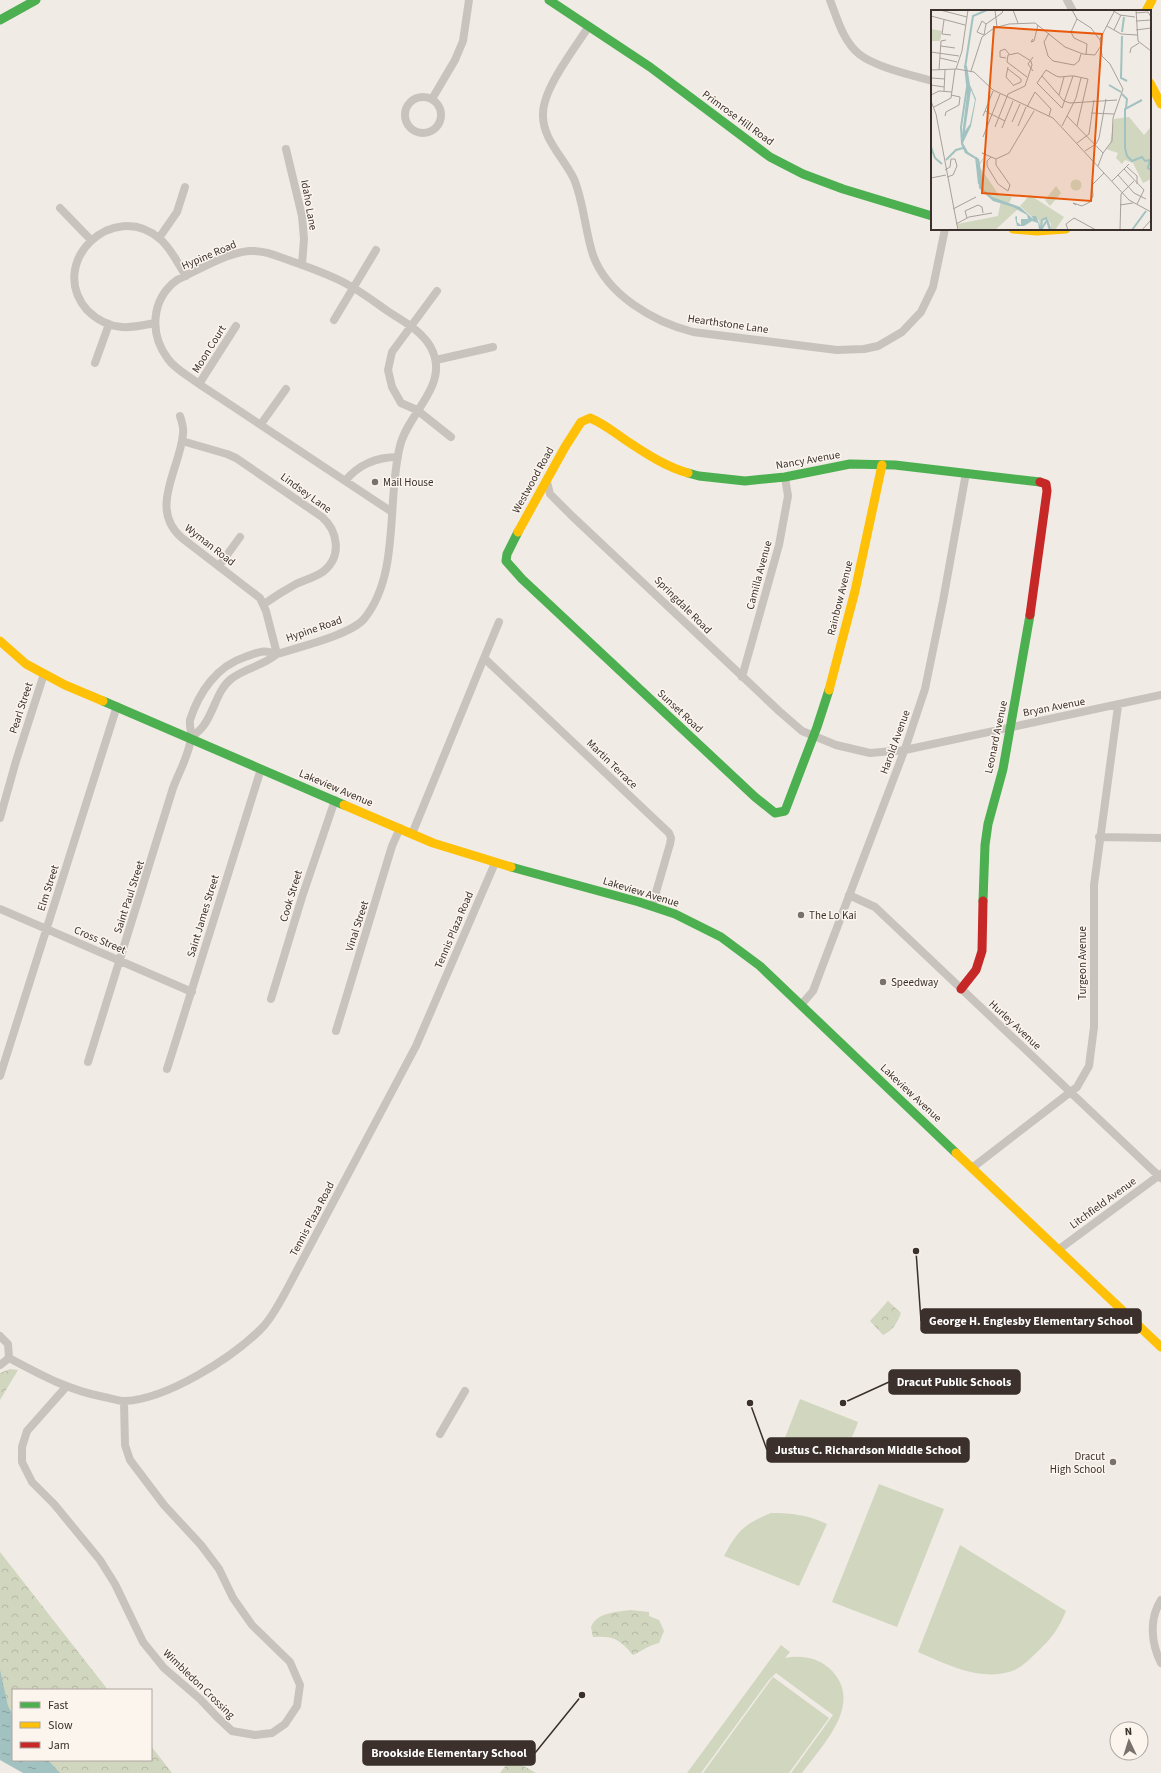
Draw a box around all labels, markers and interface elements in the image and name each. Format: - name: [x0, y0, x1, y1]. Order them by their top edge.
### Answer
- inset map: [931, 10, 1151, 230]
- street label: Primrose Hill Road: [699, 87, 777, 149]
- street label: Idaho Lane: [297, 179, 321, 232]
- street label: Hypine Road: [179, 237, 239, 273]
- street label: Hearthstone Lane: [687, 311, 770, 337]
- street label: Moon Court: [188, 322, 230, 376]
- street label: Westwood Road: [509, 444, 557, 516]
- street label: Nancy Avenue: [775, 447, 842, 473]
- street label: Lindsey Lane: [277, 469, 335, 517]
- place label: Mail House: [383, 475, 434, 490]
- marker: Mail House: [370, 477, 380, 487]
- street label: Wyman Road: [182, 521, 238, 569]
- street label: Camilla Avenue: [743, 538, 776, 611]
- street label: Rainbow Avenue: [823, 559, 857, 637]
- street label: Springdale Road: [651, 573, 715, 637]
- street label: Hypine Road: [284, 612, 344, 646]
- street label: Pearl Street: [6, 680, 36, 736]
- street label: Sunset Road: [654, 686, 706, 736]
- street label: Bryan Avenue: [1022, 694, 1087, 720]
- street label: Leonard Avenue: [981, 699, 1011, 775]
- street label: Harold Avenue: [876, 707, 914, 776]
- street label: Martin Terrace: [583, 736, 641, 793]
- street label: Lakeview Avenue: [297, 766, 376, 811]
- street label: Saint Paul Street: [110, 858, 148, 935]
- street label: Elm Street: [34, 863, 63, 913]
- street label: Cook Street: [276, 868, 306, 924]
- street label: Saint James Street: [183, 873, 223, 959]
- street label: Lakeview Avenue: [601, 873, 681, 911]
- street label: Tennis Plaza Road: [431, 889, 477, 971]
- street label: Vinal Street: [342, 898, 372, 953]
- place label: The Lo Kai: [809, 908, 857, 923]
- marker: The Lo Kai: [796, 910, 806, 920]
- street label: Cross Street: [72, 922, 128, 958]
- street label: Turgeon Avenue: [1075, 925, 1090, 1000]
- place label: Speedway: [891, 975, 938, 990]
- marker: Speedway: [878, 977, 888, 987]
- street label: Hurley Avenue: [986, 997, 1045, 1054]
- street label: Lakeview Avenue: [877, 1061, 945, 1126]
- street label: Litchfield Avenue: [1067, 1173, 1140, 1232]
- street label: Tennis Plaza Road: [286, 1179, 338, 1259]
- callout: George H. Englesby Elementary School: [921, 1309, 1141, 1333]
- text: George H. Englesby Elementary School: [929, 1313, 1134, 1330]
- callout: Dracut Public Schools: [889, 1370, 1020, 1394]
- text: Dracut Public Schools: [897, 1374, 1011, 1391]
- callout: Justus C. Richardson Middle School: [767, 1438, 969, 1462]
- text: Justus C. Richardson Middle School: [775, 1442, 962, 1459]
- place label: Dracut High School: [1050, 1449, 1105, 1477]
- marker: Dracut High School: [1108, 1457, 1118, 1467]
- street label: Wimbledon Crossing: [160, 1646, 239, 1723]
- legend: [12, 1689, 152, 1761]
- text: Fast: [48, 1697, 68, 1714]
- text: Slow: [48, 1717, 73, 1734]
- north arrow: [1109, 1721, 1149, 1761]
- text: N: [1124, 1724, 1133, 1739]
- text: Jam: [48, 1737, 70, 1754]
- callout: Brookside Elementary School: [363, 1741, 535, 1765]
- text: Brookside Elementary School: [371, 1745, 527, 1762]

